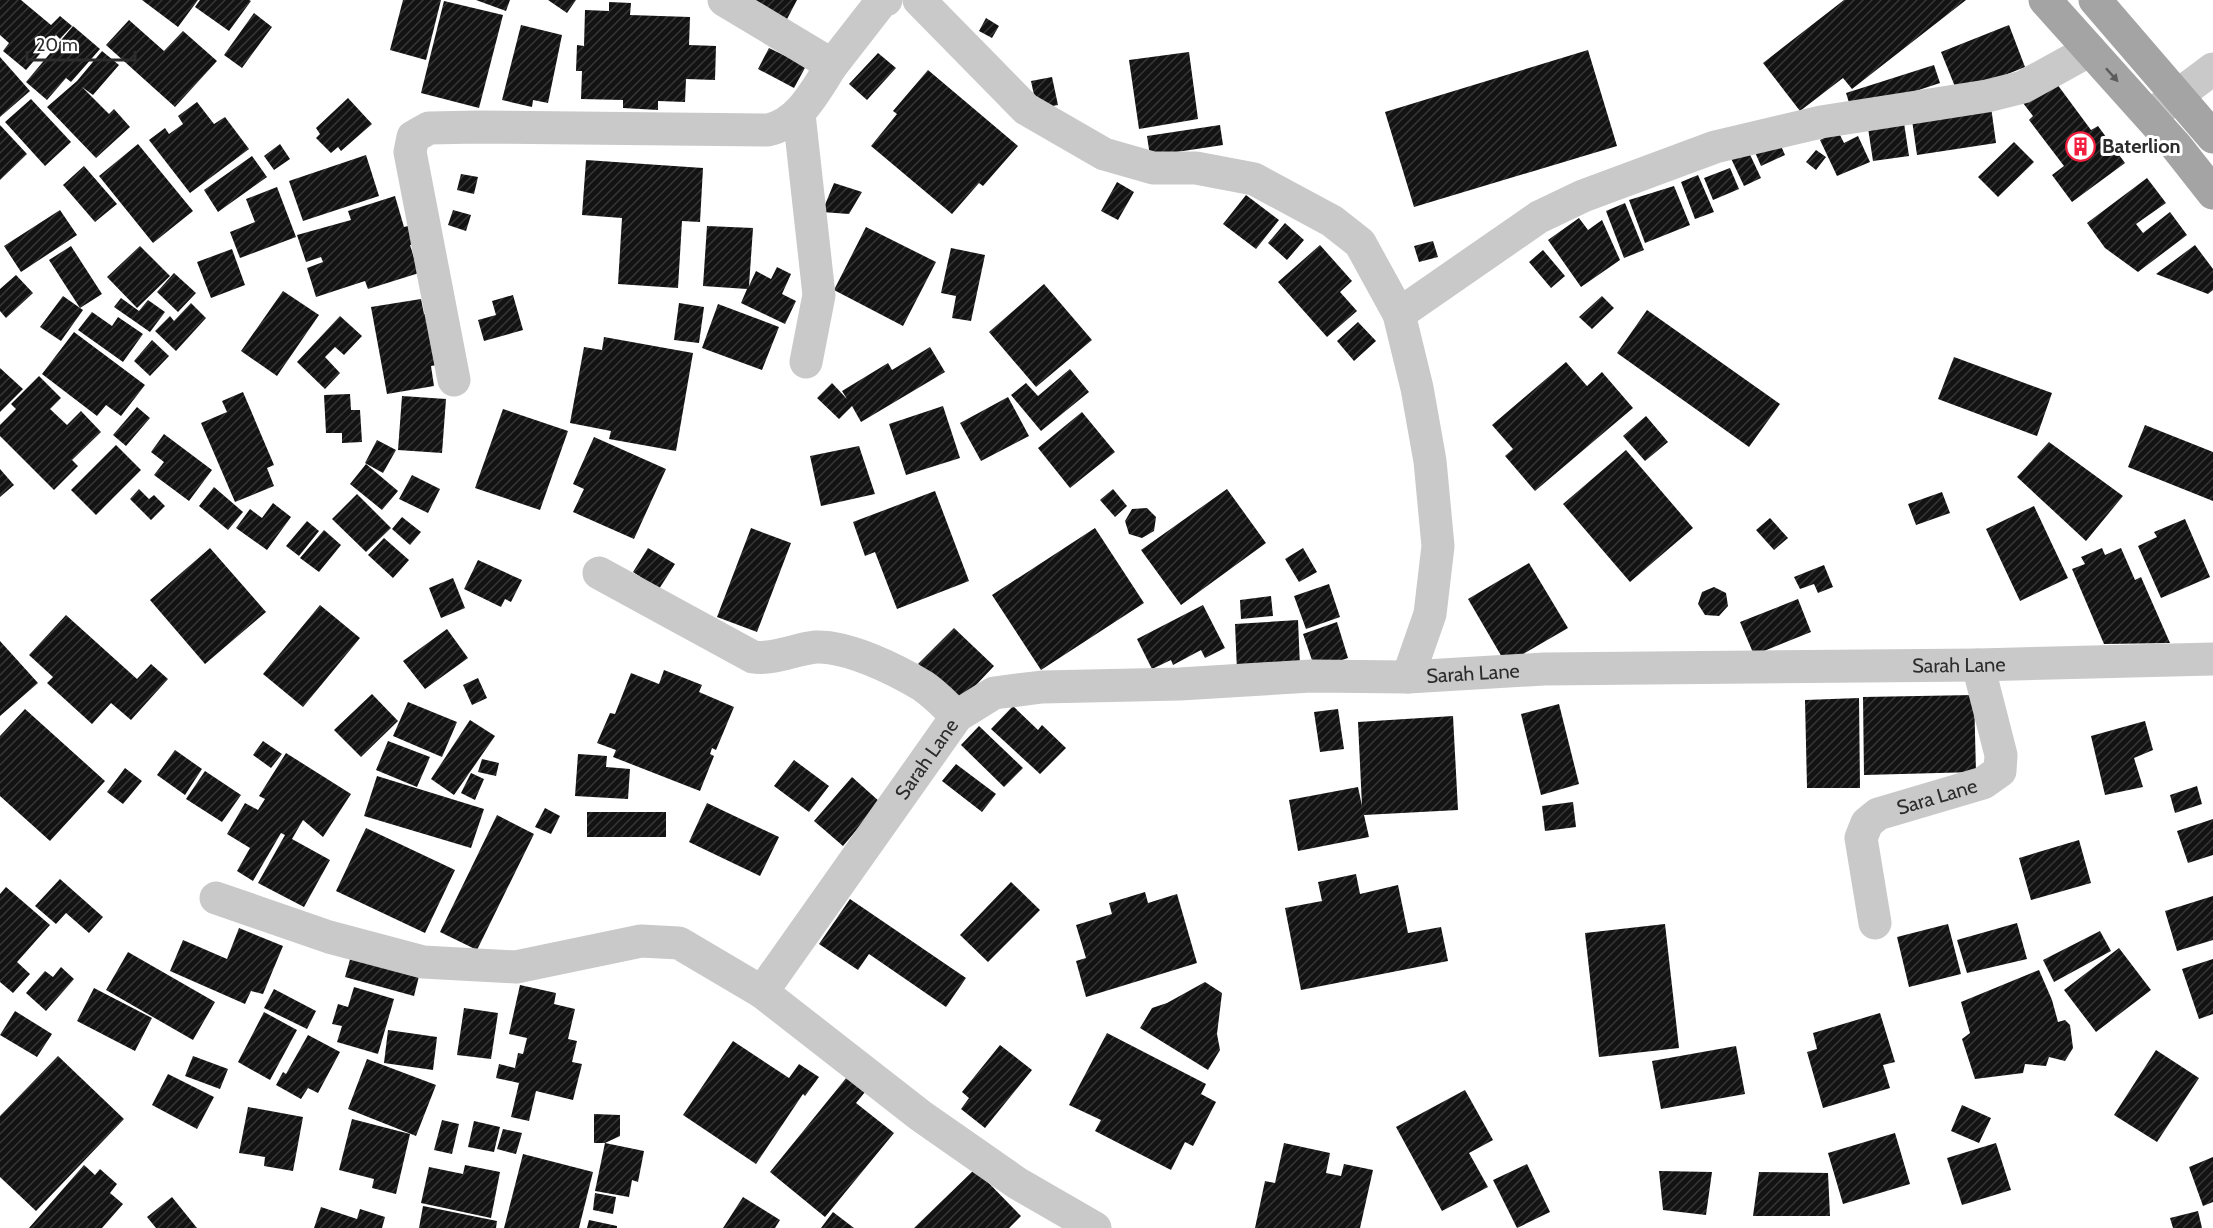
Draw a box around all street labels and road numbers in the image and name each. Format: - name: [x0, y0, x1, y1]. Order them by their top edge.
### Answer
- street label: Sarah Lane: [1912, 652, 2006, 678]
- street label: Sarah Lane: [1426, 658, 1520, 688]
- street label: Sarah Lane: [890, 714, 963, 804]
- street label: Sara Lane: [1894, 773, 1980, 820]

